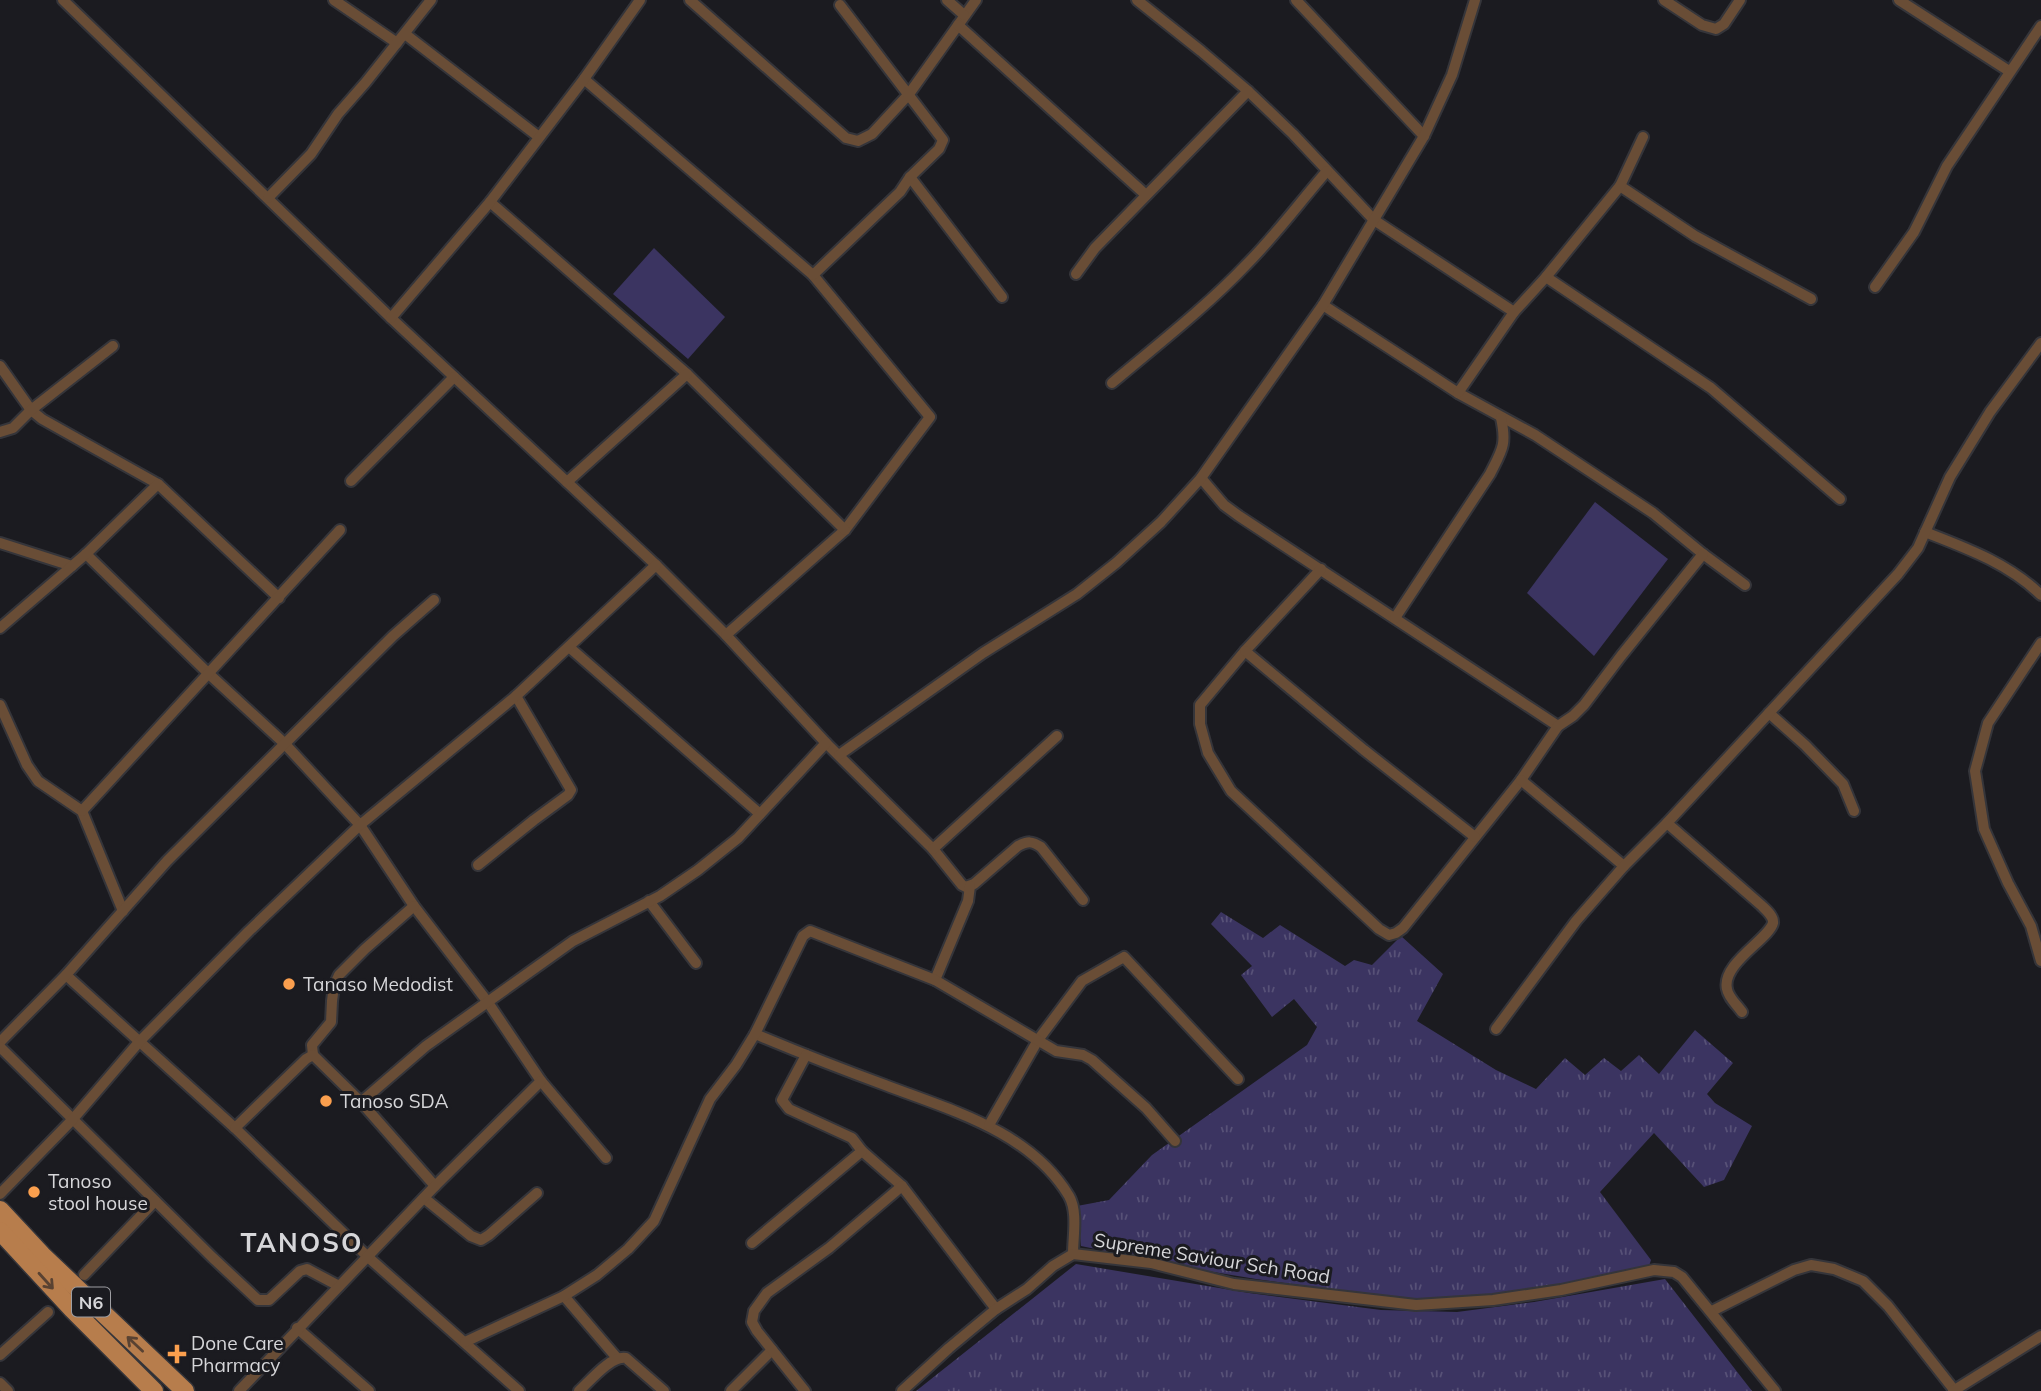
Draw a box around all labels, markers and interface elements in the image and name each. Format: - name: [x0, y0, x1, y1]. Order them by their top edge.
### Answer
- place label: Tanaso Medodist: [303, 972, 453, 996]
- marker: Tanaso Medodist: [281, 976, 297, 992]
- place label: Tanoso SDA: [340, 1089, 448, 1113]
- marker: Tanoso SDA: [318, 1093, 334, 1109]
- place label: Tanoso stool house: [48, 1169, 148, 1215]
- marker: Tanoso stool house: [26, 1184, 42, 1200]
- district label: TANOSO: [241, 1226, 363, 1259]
- street label: Supreme Saviour Sch Road: [1092, 1227, 1332, 1289]
- one-way arrow: [38, 1272, 54, 1290]
- road number: N6: [72, 1288, 110, 1316]
- place label: Done Care Pharmacy: [191, 1331, 284, 1377]
- one-way arrow: [127, 1336, 144, 1353]
- marker: Done Care Pharmacy: [169, 1346, 185, 1362]

